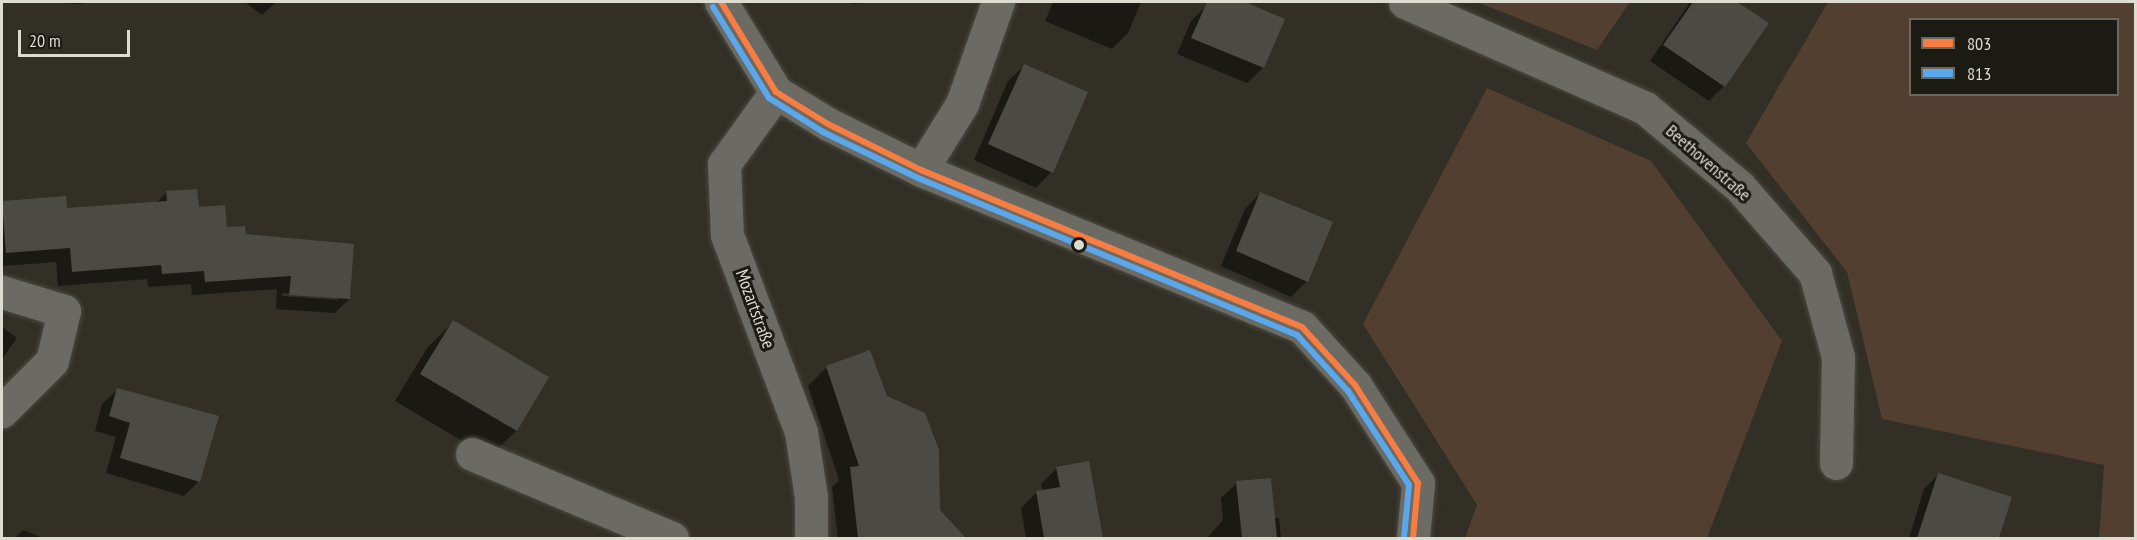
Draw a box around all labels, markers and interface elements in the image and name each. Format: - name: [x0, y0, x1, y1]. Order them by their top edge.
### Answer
- scale bar: [21, 18, 134, 56]
- legend: [1909, 18, 2119, 96]
- text: 20 m: [29, 29, 61, 52]
- text: 803: [1967, 32, 1991, 55]
- text: 813: [1967, 62, 1991, 85]
- street label: Beethovenstraße: [1661, 120, 1755, 206]
- unlabelled marker: [1073, 239, 1085, 251]
- street label: Mozartstraße: [731, 267, 779, 351]

